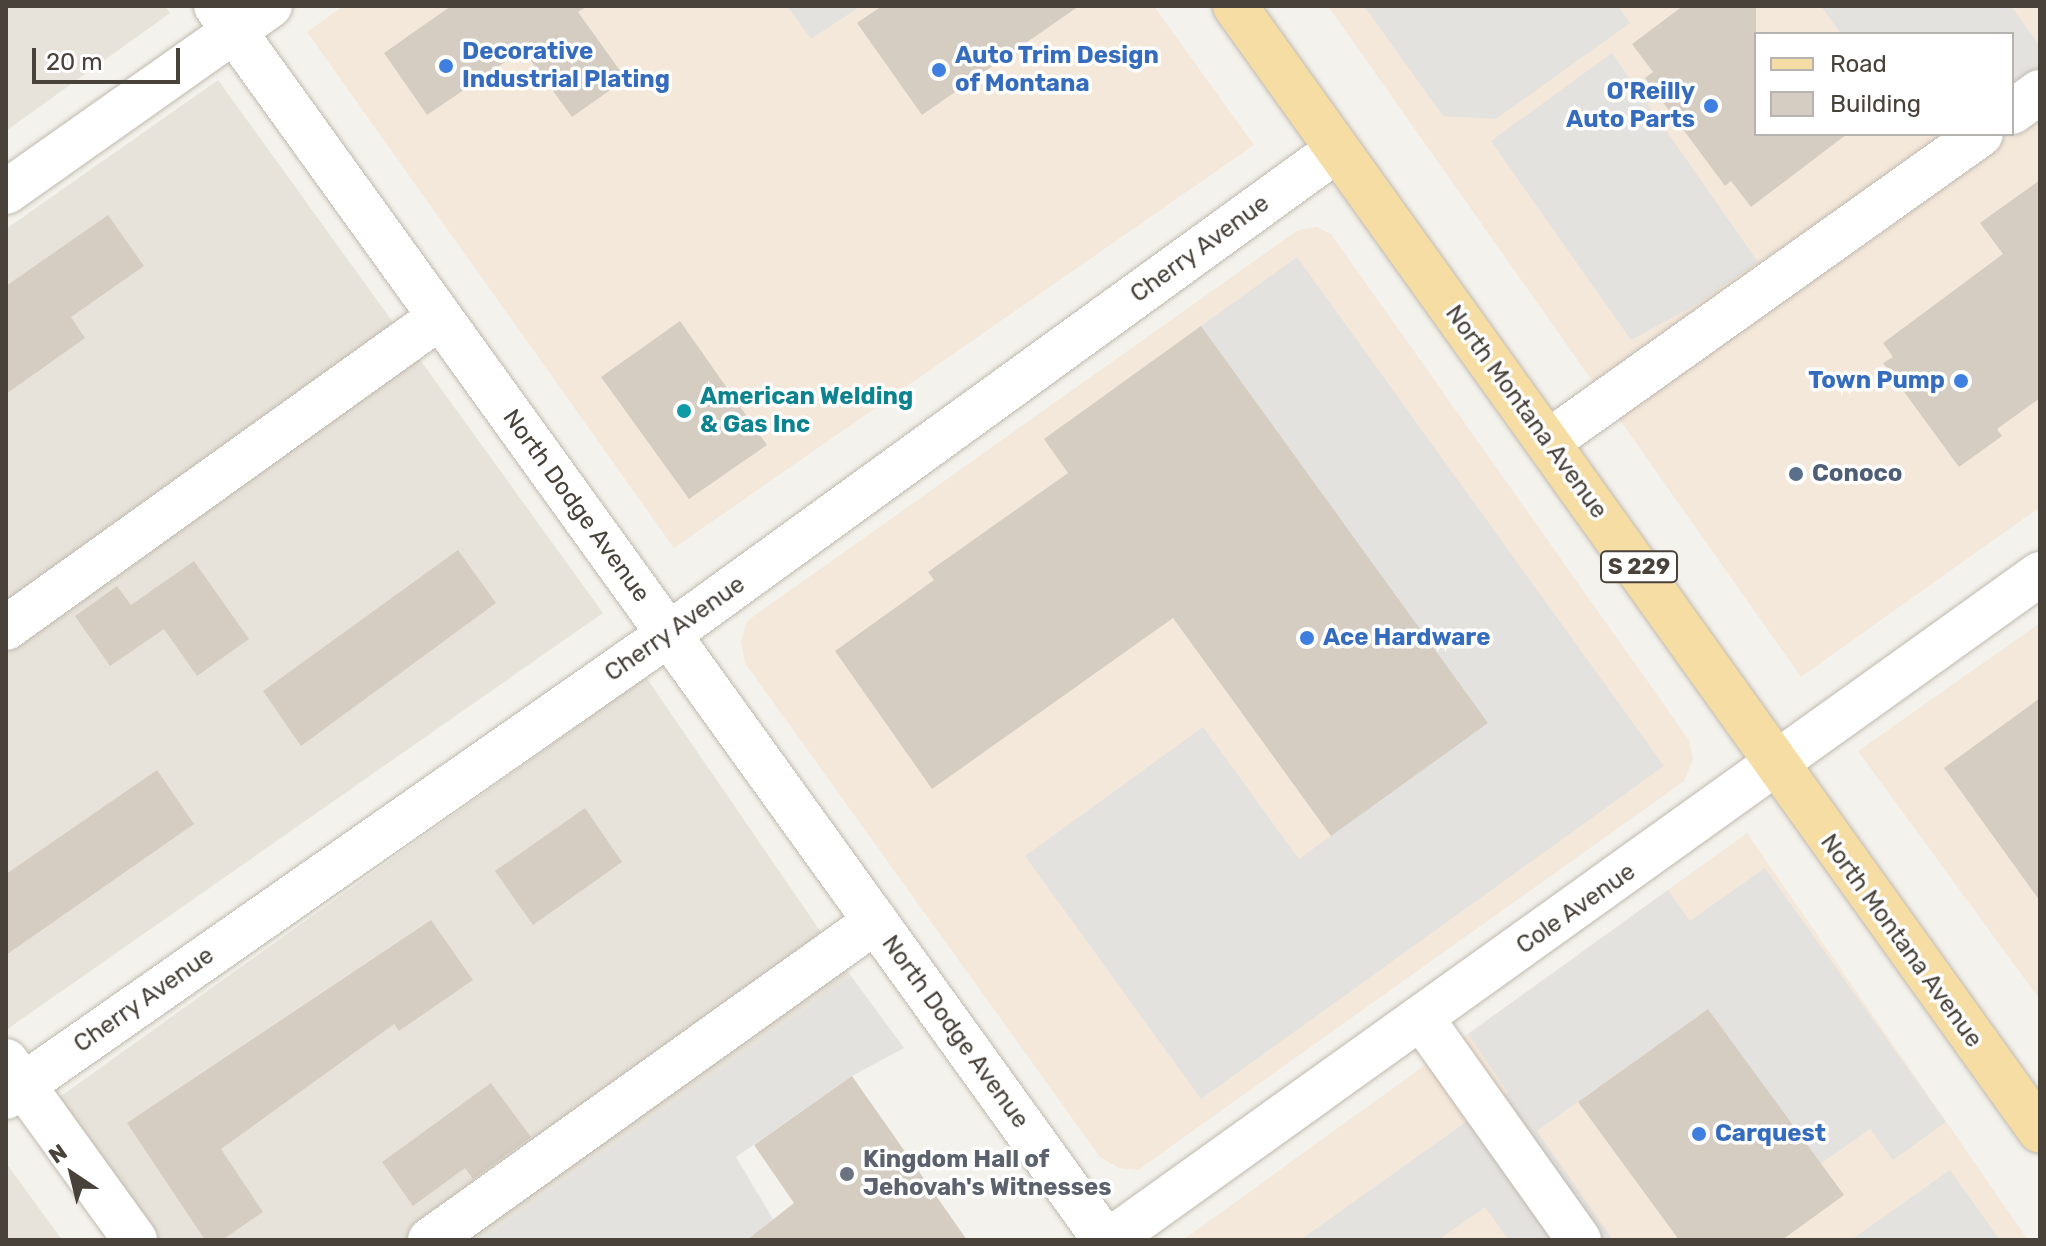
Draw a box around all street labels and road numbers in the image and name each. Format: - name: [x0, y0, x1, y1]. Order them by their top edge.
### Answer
- street label: Cherry Avenue: [1125, 189, 1275, 309]
- street label: North Montana Avenue: [1439, 300, 1613, 524]
- street label: North Dodge Avenue: [496, 404, 656, 608]
- road number: S 229: [1599, 549, 1679, 585]
- street label: Cherry Avenue: [599, 570, 751, 688]
- street label: North Montana Avenue: [1814, 829, 1988, 1053]
- street label: Cole Avenue: [1511, 857, 1641, 961]
- street label: North Dodge Avenue: [875, 930, 1035, 1134]
- street label: Cherry Avenue: [68, 941, 220, 1059]

